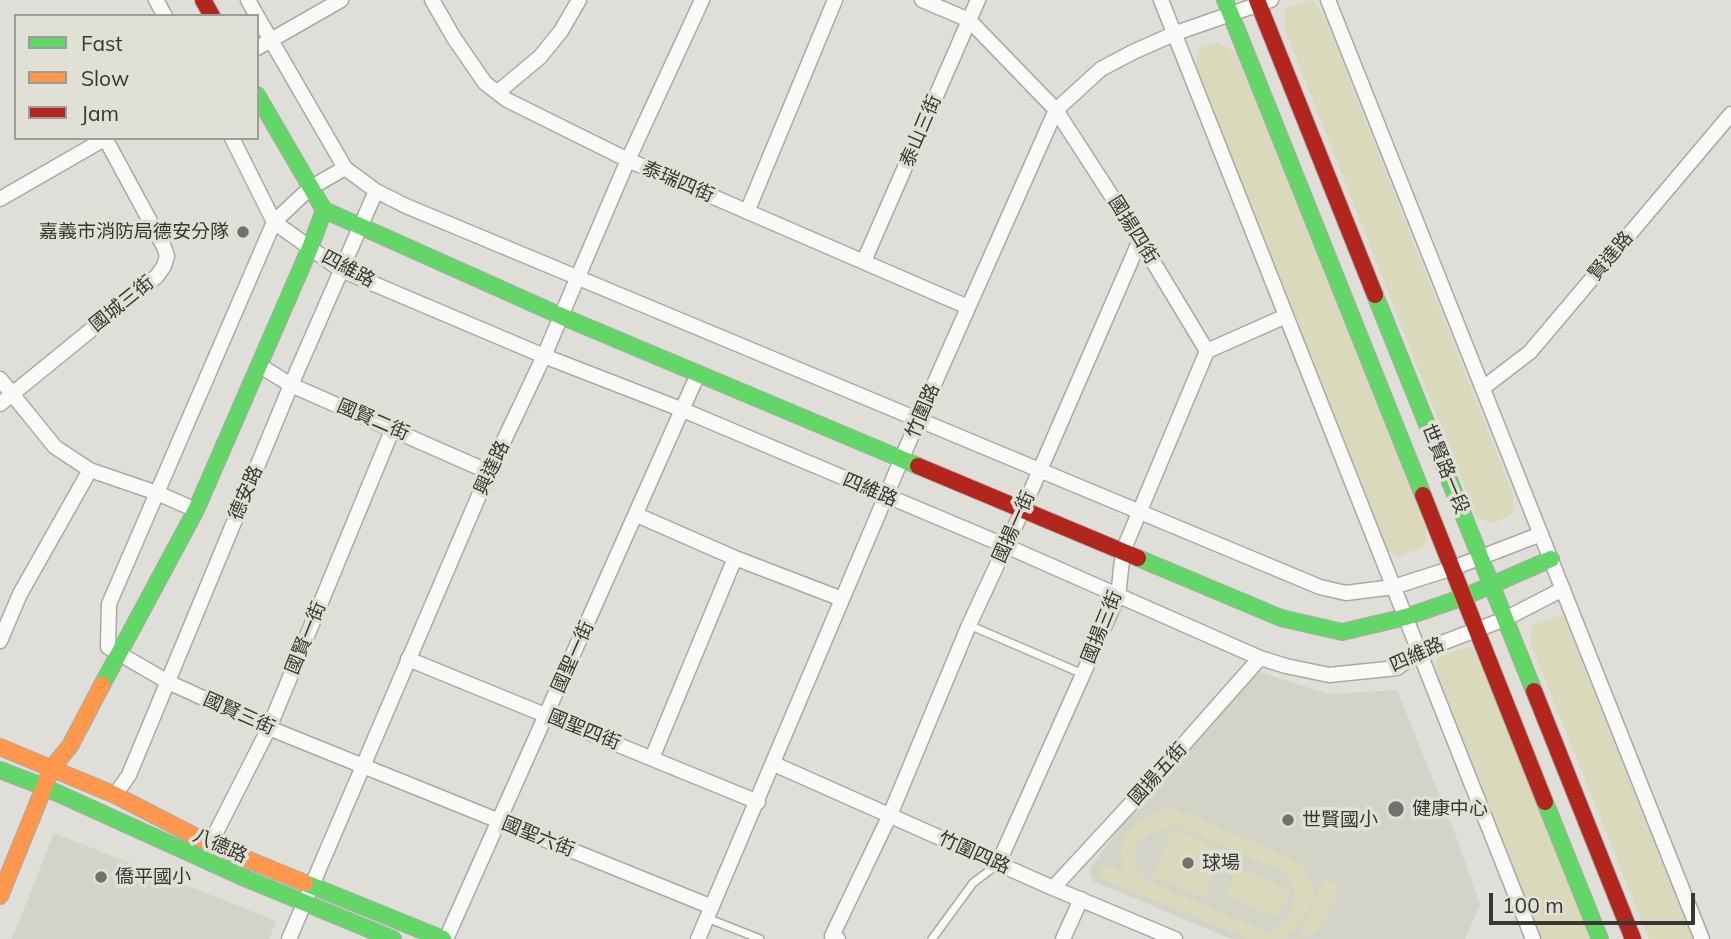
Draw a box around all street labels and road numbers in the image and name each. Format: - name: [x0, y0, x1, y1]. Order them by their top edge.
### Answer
- street label: 泰山三街: [896, 92, 946, 170]
- street label: 泰瑞四街: [639, 157, 717, 207]
- street label: 國揚四街: [1103, 192, 1163, 268]
- street label: 賢達路: [1584, 227, 1638, 285]
- street label: 四維路: [317, 246, 379, 292]
- street label: 國城三街: [85, 271, 159, 337]
- street label: 竹圍路: [901, 380, 945, 442]
- street label: 國賢二街: [334, 395, 412, 445]
- street label: 世賢路一段: [1417, 421, 1473, 517]
- street label: 興達路: [470, 437, 514, 499]
- street label: 德安路: [224, 462, 268, 524]
- street label: 四維路: [839, 468, 901, 512]
- street label: 國揚一街: [988, 488, 1040, 566]
- street label: 國揚三街: [1077, 587, 1127, 667]
- street label: 國賢一街: [281, 598, 331, 678]
- street label: 國聖一街: [547, 618, 599, 696]
- street label: 四維路: [1386, 633, 1448, 677]
- street label: 國賢三街: [200, 688, 278, 740]
- street label: 國聖四街: [544, 705, 624, 755]
- street label: 國揚五街: [1124, 738, 1192, 810]
- street label: 國聖六街: [498, 812, 578, 862]
- street label: 八德路: [189, 824, 251, 868]
- street label: 竹圍四路: [935, 827, 1013, 879]

